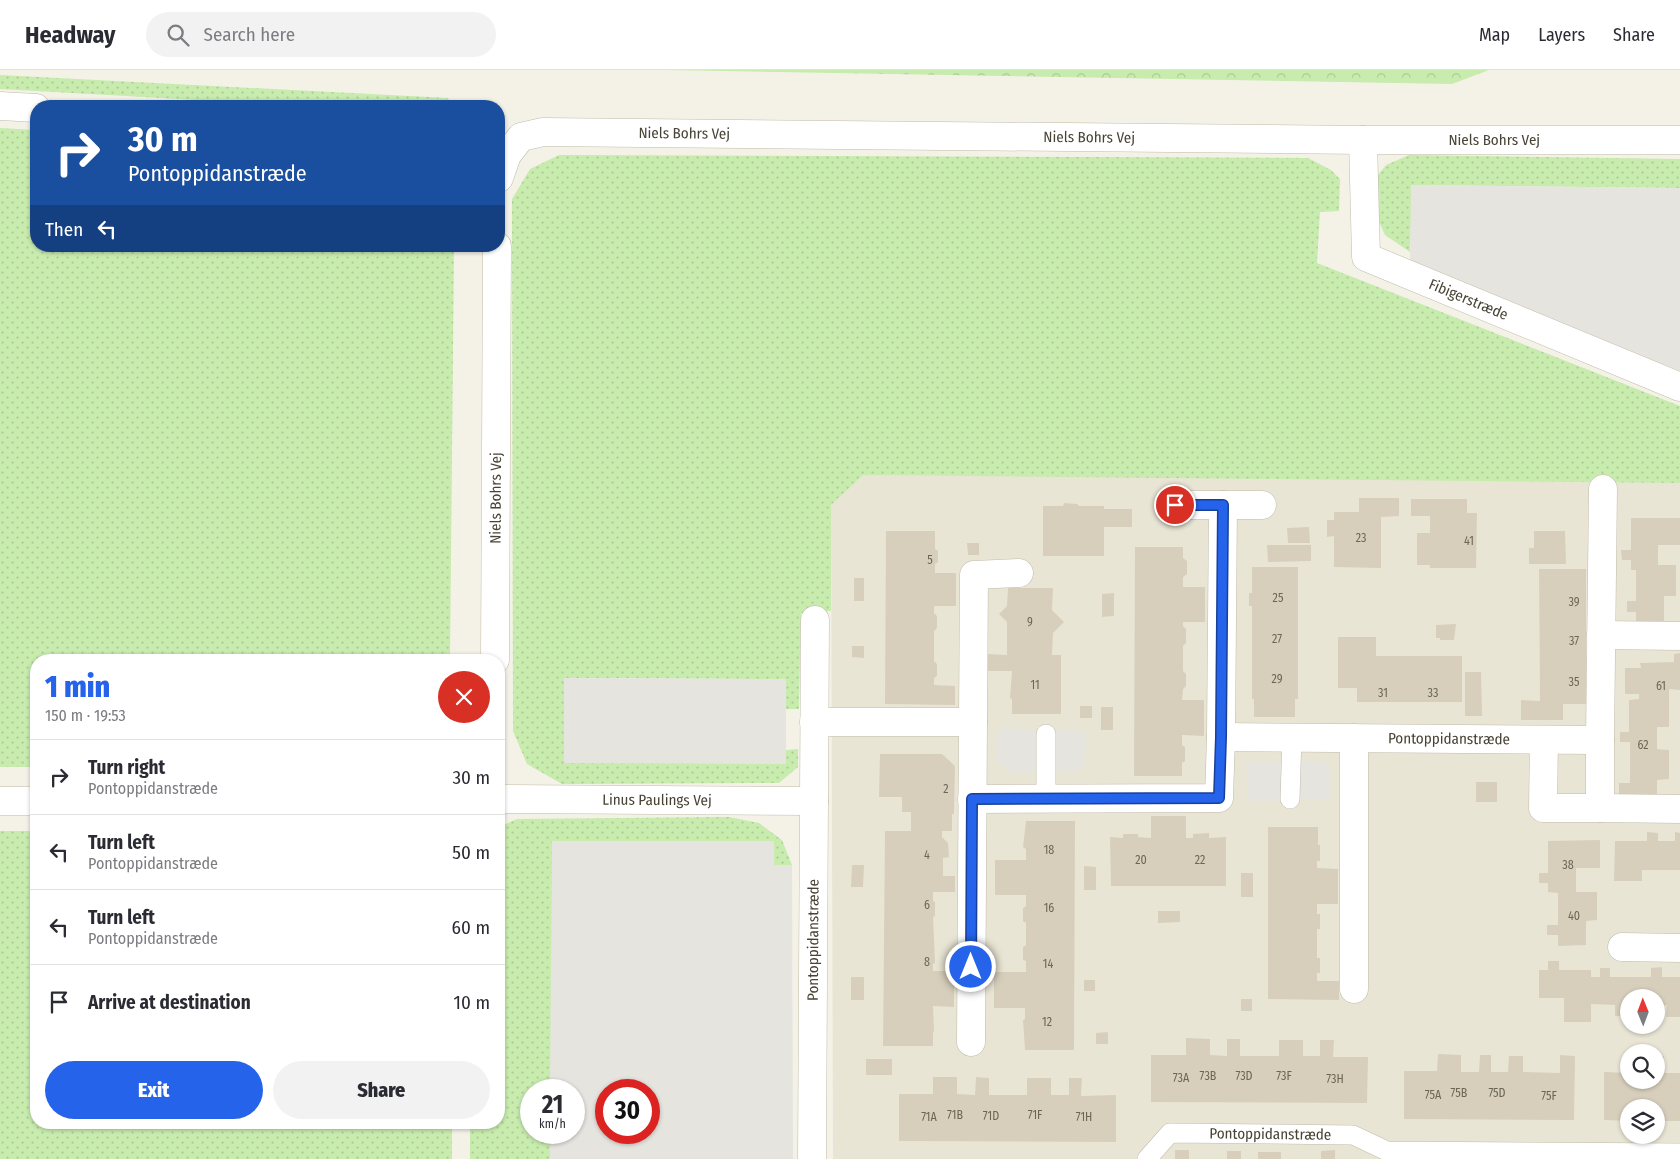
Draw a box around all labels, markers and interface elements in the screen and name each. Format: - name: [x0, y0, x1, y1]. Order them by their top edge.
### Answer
- search box: [146, 12, 496, 57]
- text: Headway: [25, 21, 116, 49]
- icon: search: [164, 21, 192, 49]
- text: Search here: [204, 23, 295, 46]
- text: Map: [1479, 24, 1510, 46]
- text: Layers: [1538, 24, 1585, 46]
- text: Share: [1613, 24, 1655, 46]
- text: 30 m: [128, 118, 198, 160]
- icon: right: [45, 120, 110, 185]
- street label: Niels Bohrs Vej: [638, 124, 730, 143]
- street label: Niels Bohrs Vej: [1043, 128, 1135, 147]
- street label: Niels Bohrs Vej: [1448, 131, 1540, 149]
- text: Pontoppidanstræde: [128, 160, 307, 187]
- icon: left: [93, 215, 121, 243]
- text: Then: [45, 218, 83, 241]
- street label: Fibigerstræde: [1426, 275, 1511, 324]
- street label: Niels Bohrs Vej: [487, 452, 505, 544]
- pin: [1154, 484, 1196, 526]
- icon: arrive: [1161, 491, 1189, 519]
- house number: 23: [1356, 531, 1366, 545]
- house number: 41: [1464, 534, 1474, 548]
- house number: 5: [927, 553, 933, 567]
- house number: 25: [1273, 591, 1284, 605]
- house number: 39: [1568, 595, 1580, 609]
- house number: 9: [1027, 615, 1033, 629]
- house number: 27: [1272, 632, 1282, 646]
- house number: 37: [1569, 634, 1579, 648]
- text: 1 min: [45, 669, 110, 705]
- button: close: [438, 671, 490, 723]
- house number: 29: [1271, 672, 1283, 686]
- house number: 35: [1569, 675, 1580, 689]
- house number: 11: [1030, 678, 1040, 692]
- house number: 61: [1656, 679, 1666, 693]
- house number: 31: [1378, 686, 1388, 700]
- house number: 33: [1428, 686, 1438, 700]
- text: 150 m · 19:53: [45, 706, 126, 725]
- street label: Pontoppidanstræde: [1388, 729, 1510, 748]
- house number: 62: [1637, 738, 1649, 752]
- text: Turn right: [88, 756, 165, 779]
- icon: right: [45, 763, 73, 791]
- text: 30 m: [452, 766, 490, 789]
- text: Pontoppidanstræde: [88, 779, 218, 798]
- house number: 2: [943, 782, 949, 796]
- street label: Linus Paulings Vej: [602, 791, 712, 809]
- text: Turn left: [88, 831, 155, 854]
- icon: left: [45, 838, 73, 866]
- text: 50 m: [452, 841, 490, 864]
- house number: 18: [1044, 843, 1054, 857]
- house number: 4: [924, 848, 930, 862]
- house number: 20: [1135, 853, 1147, 867]
- house number: 22: [1195, 853, 1205, 867]
- text: Pontoppidanstræde: [88, 854, 218, 873]
- house number: 38: [1562, 858, 1574, 872]
- street label: Pontoppidanstræde: [804, 879, 823, 1001]
- house number: 6: [924, 898, 930, 912]
- house number: 16: [1044, 901, 1054, 915]
- text: Turn left: [88, 906, 155, 929]
- house number: 40: [1568, 909, 1580, 923]
- icon: left: [45, 913, 73, 941]
- text: 60 m: [452, 916, 490, 939]
- text: Pontoppidanstræde: [88, 929, 218, 948]
- position arrow: [944, 940, 996, 992]
- house number: 8: [924, 955, 930, 969]
- house number: 14: [1043, 957, 1053, 971]
- icon: arrive: [45, 988, 73, 1016]
- north arrow: [1620, 989, 1665, 1034]
- map controls: [1620, 989, 1665, 1144]
- text: Arrive at destination: [88, 991, 251, 1014]
- text: 10 m: [454, 991, 490, 1014]
- house number: 12: [1042, 1015, 1052, 1029]
- button: search: [1620, 1044, 1665, 1089]
- button: Exit: [45, 1061, 263, 1119]
- button: Share: [273, 1061, 490, 1119]
- house number: 73B: [1200, 1069, 1217, 1083]
- house number: 73D: [1235, 1069, 1253, 1083]
- house number: 73F: [1276, 1069, 1292, 1083]
- house number: 73A: [1173, 1071, 1190, 1085]
- house number: 73H: [1326, 1072, 1344, 1086]
- speed limit sign: 30: [595, 1079, 660, 1144]
- house number: 75B: [1451, 1086, 1468, 1100]
- house number: 75D: [1488, 1086, 1506, 1100]
- house number: 75A: [1425, 1088, 1442, 1102]
- house number: 75F: [1541, 1089, 1557, 1103]
- text: 21: [542, 1090, 563, 1120]
- button: layers: [1620, 1099, 1665, 1144]
- house number: 71B: [947, 1108, 963, 1122]
- house number: 71F: [1028, 1108, 1043, 1122]
- house number: 71D: [983, 1109, 999, 1123]
- house number: 71A: [921, 1110, 938, 1124]
- house number: 71H: [1076, 1110, 1092, 1124]
- text: km/h: [539, 1117, 566, 1131]
- street label: Pontoppidanstræde: [1209, 1124, 1331, 1144]

